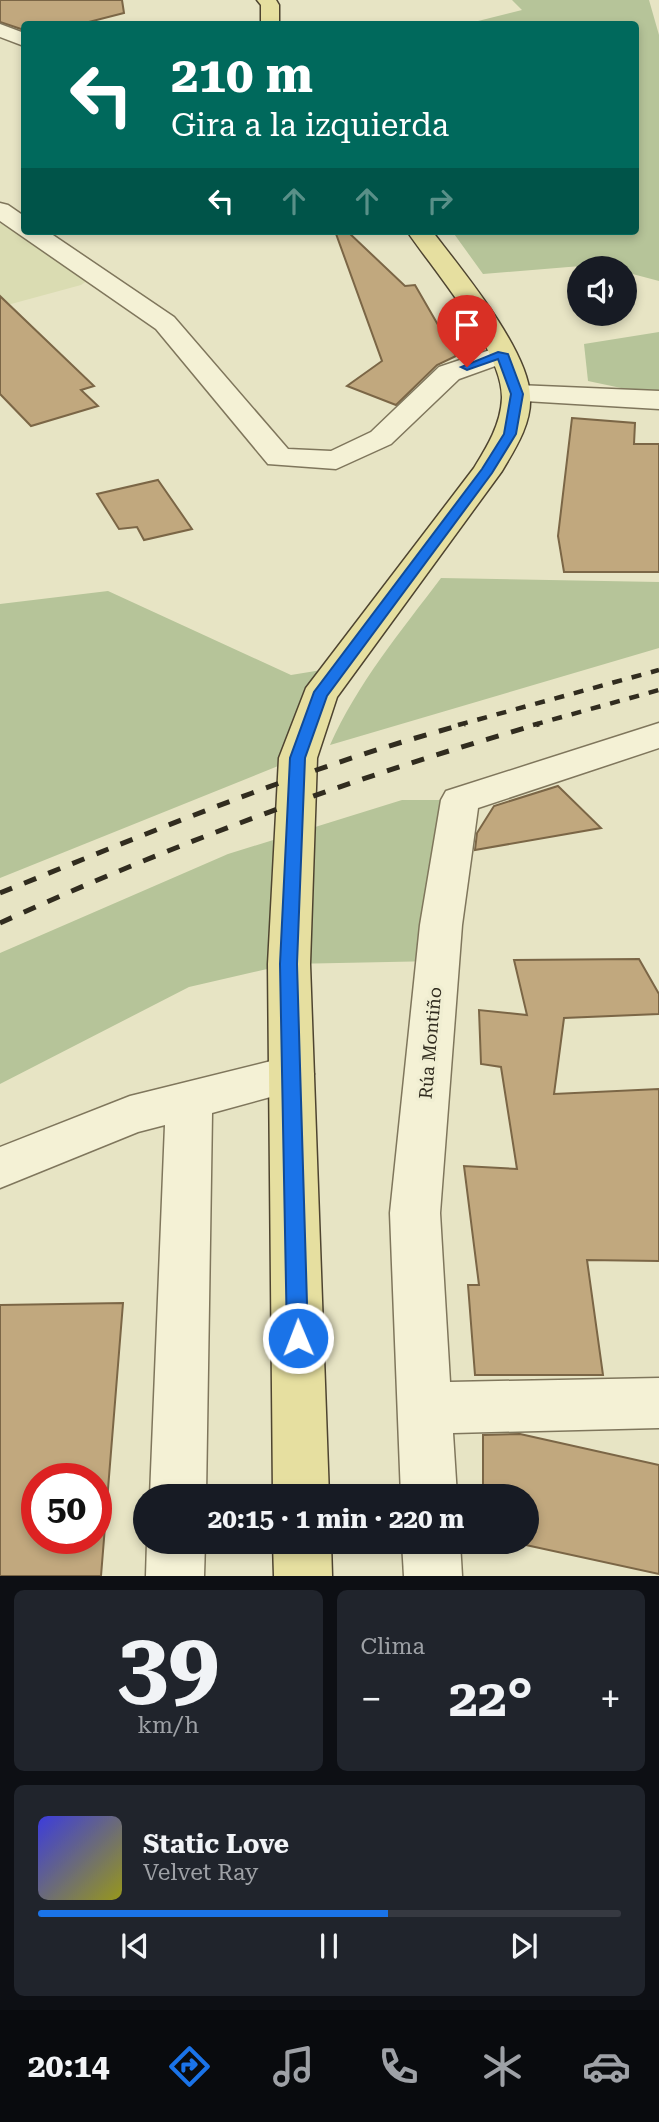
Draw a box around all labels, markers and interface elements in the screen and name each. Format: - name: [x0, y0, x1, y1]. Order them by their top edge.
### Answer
- text: 210 m: [171, 47, 313, 104]
- icon: left: [56, 49, 147, 140]
- text: Gira a la izquierda: [171, 106, 449, 144]
- icon: left: [202, 182, 240, 220]
- icon: ahead: [275, 182, 313, 220]
- icon: ahead: [348, 182, 386, 220]
- icon: right: [421, 182, 459, 220]
- map controls: [567, 256, 637, 326]
- button: sound: [567, 256, 637, 326]
- pin: [437, 295, 497, 367]
- icon: arrive: [448, 306, 486, 344]
- street label: Rúa Montiño: [415, 986, 445, 1100]
- position arrow: [261, 1301, 335, 1375]
- speed limit sign: 50: [21, 1463, 112, 1554]
- text: 20:15 · 1 min · 220 m: [208, 1504, 464, 1534]
- text: 39: [117, 1613, 219, 1719]
- text: Clima: [361, 1633, 425, 1660]
- text: 22°: [449, 1668, 533, 1729]
- text: −: [361, 1677, 382, 1721]
- text: +: [600, 1677, 621, 1721]
- text: km/h: [137, 1712, 199, 1739]
- text: Static Love: [143, 1829, 289, 1859]
- text: Velvet Ray: [143, 1859, 258, 1886]
- icon: previous: [116, 1927, 154, 1965]
- icon: pause: [310, 1927, 348, 1965]
- icon: next: [505, 1927, 543, 1965]
- icon: directions: [165, 2042, 214, 2091]
- icon: music: [269, 2042, 318, 2091]
- icon: phone: [374, 2042, 423, 2091]
- icon: climate: [478, 2042, 527, 2091]
- icon: car: [582, 2042, 631, 2091]
- text: 20:14: [28, 2047, 109, 2085]

